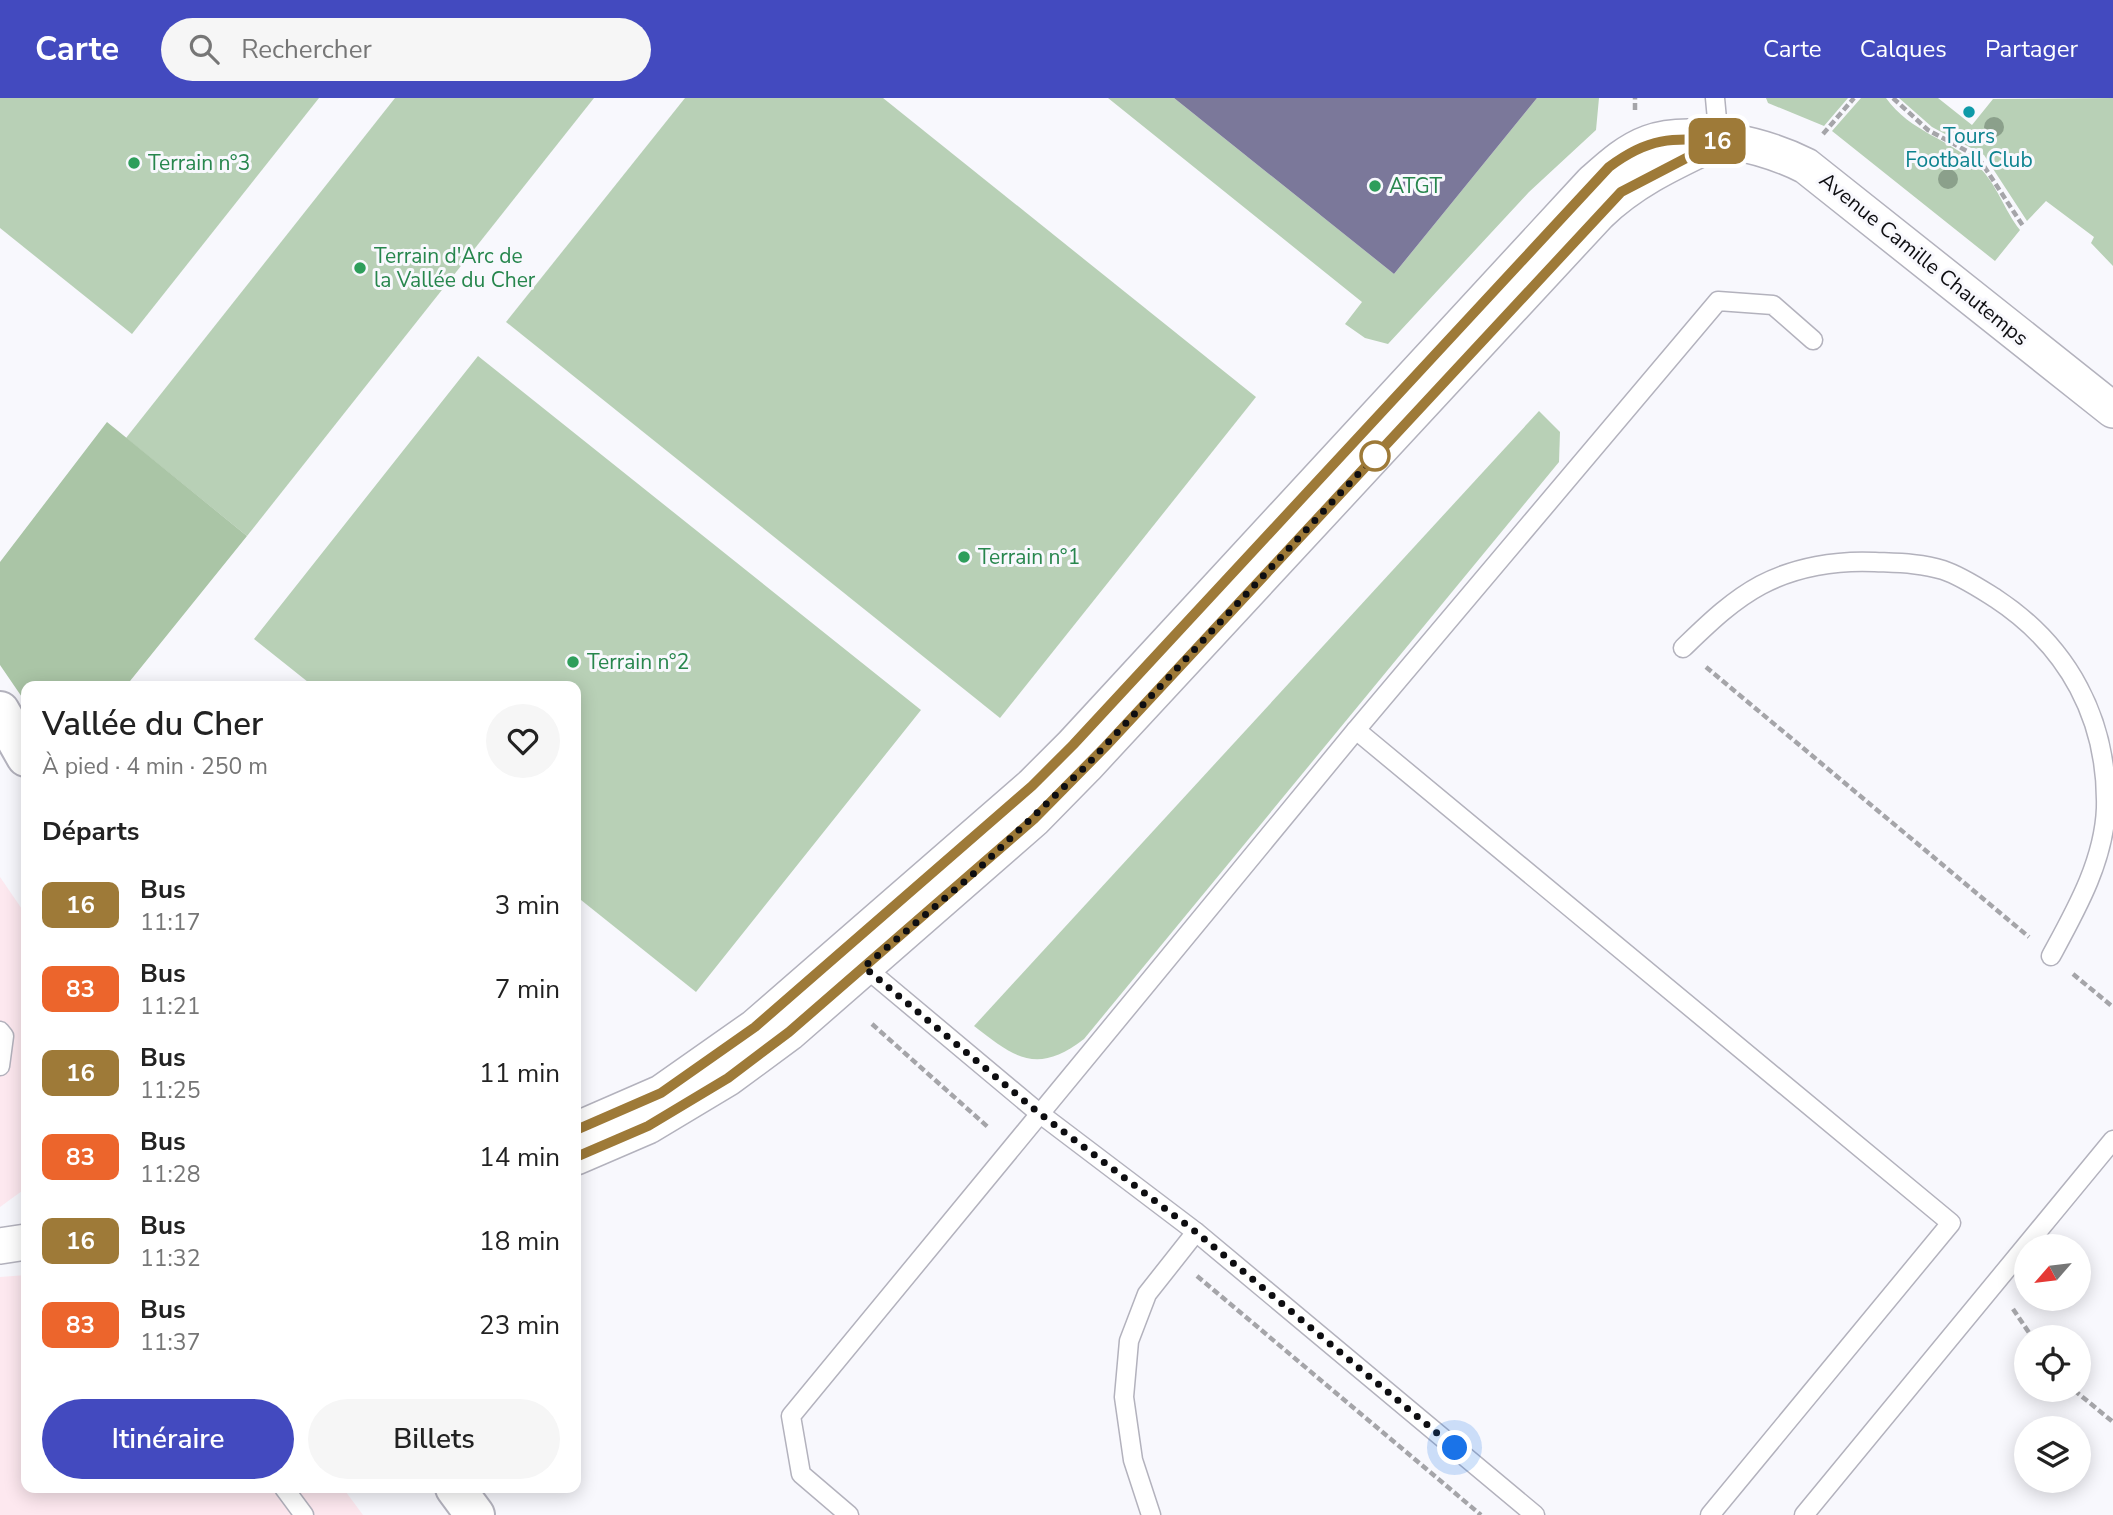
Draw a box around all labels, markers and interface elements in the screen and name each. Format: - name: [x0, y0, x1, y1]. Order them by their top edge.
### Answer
- search box: [161, 18, 651, 81]
- text: Carte: [35, 27, 119, 72]
- icon: search: [185, 30, 223, 68]
- text: Rechercher: [241, 32, 372, 67]
- text: Carte: [1763, 33, 1822, 65]
- text: Calques: [1860, 33, 1947, 65]
- text: Partager: [1985, 33, 2078, 65]
- marker: Tours Football Club: [1961, 104, 1977, 120]
- line badge: 16: [1686, 118, 1748, 164]
- place label: Tours Football Club: [1905, 122, 2033, 174]
- text: 16: [1703, 125, 1731, 157]
- place label: Terrain n°3: [148, 149, 250, 177]
- marker: Terrain n°3: [126, 155, 142, 171]
- street label: Avenue Camille Chautemps: [1814, 166, 2034, 352]
- place label: ATGT: [1389, 172, 1442, 200]
- marker: ATGT: [1367, 178, 1383, 194]
- place label: Terrain d'Arc de la Vallée du Cher: [374, 242, 536, 294]
- marker: Terrain d'Arc de la Vallée du Cher: [352, 260, 368, 276]
- unlabelled marker: [1360, 441, 1390, 471]
- place label: Terrain n°1: [978, 543, 1080, 571]
- marker: Terrain n°1: [956, 549, 972, 565]
- place label: Terrain n°2: [587, 648, 689, 676]
- marker: Terrain n°2: [565, 654, 581, 670]
- text: Vallée du Cher: [42, 702, 263, 747]
- button: heart: [486, 704, 560, 778]
- text: À pied · 4 min · 250 m: [42, 751, 268, 782]
- text: Départs: [42, 814, 139, 849]
- text: Bus: [140, 872, 186, 907]
- text: 3 min: [495, 888, 560, 923]
- text: 16: [66, 889, 95, 921]
- text: 11:17: [140, 907, 200, 938]
- text: Bus: [140, 956, 186, 991]
- text: 7 min: [495, 972, 560, 1007]
- text: 83: [66, 973, 95, 1005]
- text: 11:21: [140, 991, 200, 1022]
- text: Bus: [140, 1040, 186, 1075]
- text: 11 min: [479, 1056, 560, 1091]
- text: 16: [66, 1057, 95, 1089]
- text: 11:25: [140, 1075, 200, 1106]
- text: Bus: [140, 1124, 186, 1159]
- text: 14 min: [479, 1140, 560, 1175]
- text: 83: [66, 1141, 95, 1173]
- text: 11:28: [140, 1159, 200, 1190]
- text: Bus: [140, 1208, 186, 1243]
- text: 18 min: [479, 1224, 560, 1259]
- text: 16: [66, 1225, 95, 1257]
- north arrow: [2014, 1234, 2091, 1311]
- map controls: [2014, 1234, 2091, 1493]
- text: 11:32: [140, 1243, 200, 1274]
- text: Bus: [140, 1292, 186, 1327]
- text: 23 min: [479, 1308, 560, 1343]
- text: 83: [66, 1309, 95, 1341]
- button: locate: [2014, 1325, 2091, 1402]
- text: 11:37: [140, 1327, 200, 1358]
- button: Itinéraire: [42, 1399, 294, 1479]
- button: Billets: [308, 1399, 560, 1479]
- button: layers: [2014, 1416, 2091, 1493]
- your location: [1437, 1430, 1472, 1465]

